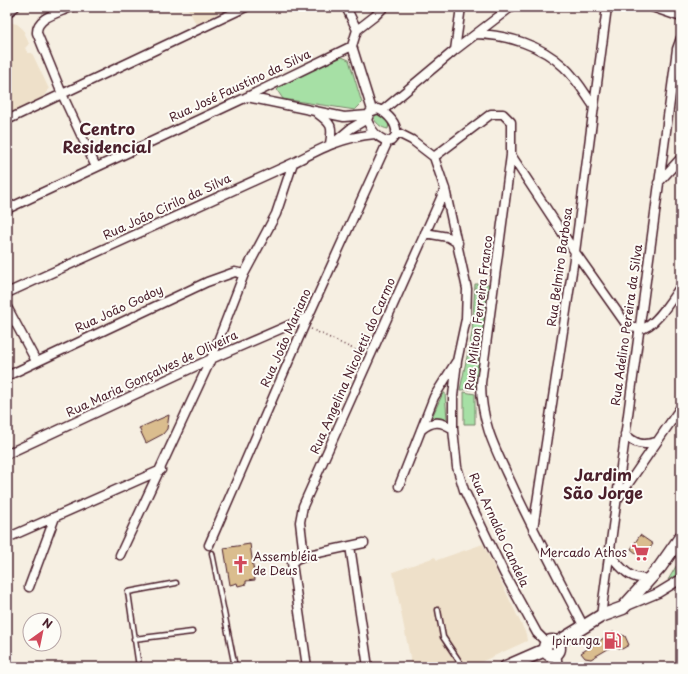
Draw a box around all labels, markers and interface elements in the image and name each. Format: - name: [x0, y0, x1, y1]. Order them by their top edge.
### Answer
- street label: Rua José Faustino da Silva: [166, 44, 314, 126]
- district label: Centro Residencial: [62, 116, 152, 158]
- street label: Rua João Cirilo da Silva: [100, 168, 234, 244]
- street label: Rua Belmiro Barbosa: [542, 206, 576, 328]
- street label: Rua Milton Ferreira Franco: [460, 234, 497, 392]
- street label: Rua Adelino Pereira da Silva: [606, 242, 646, 407]
- street label: Rua Angelina Nicoletti do Carmo: [305, 274, 399, 457]
- street label: Rua João Godoy: [72, 280, 166, 336]
- street label: Rua João Mariano: [255, 285, 315, 390]
- street label: Rua Maria Gonçalves de Oliveira: [63, 325, 241, 421]
- district label: Jardim São Jorge: [563, 462, 643, 504]
- street label: Rua Arnaldo Candela: [465, 469, 535, 590]
- place label: Mercado Athos: [540, 543, 628, 561]
- supermarket icon: Mercado Athos: [630, 543, 650, 563]
- place label: Assembléia de Deus: [253, 547, 318, 579]
- church icon: Assembléia de Deus: [230, 554, 250, 574]
- north arrow: [22, 612, 62, 652]
- text: N: [39, 614, 56, 633]
- place label: Ipiranga: [552, 631, 601, 649]
- fuel station icon: Ipiranga: [603, 631, 623, 651]

